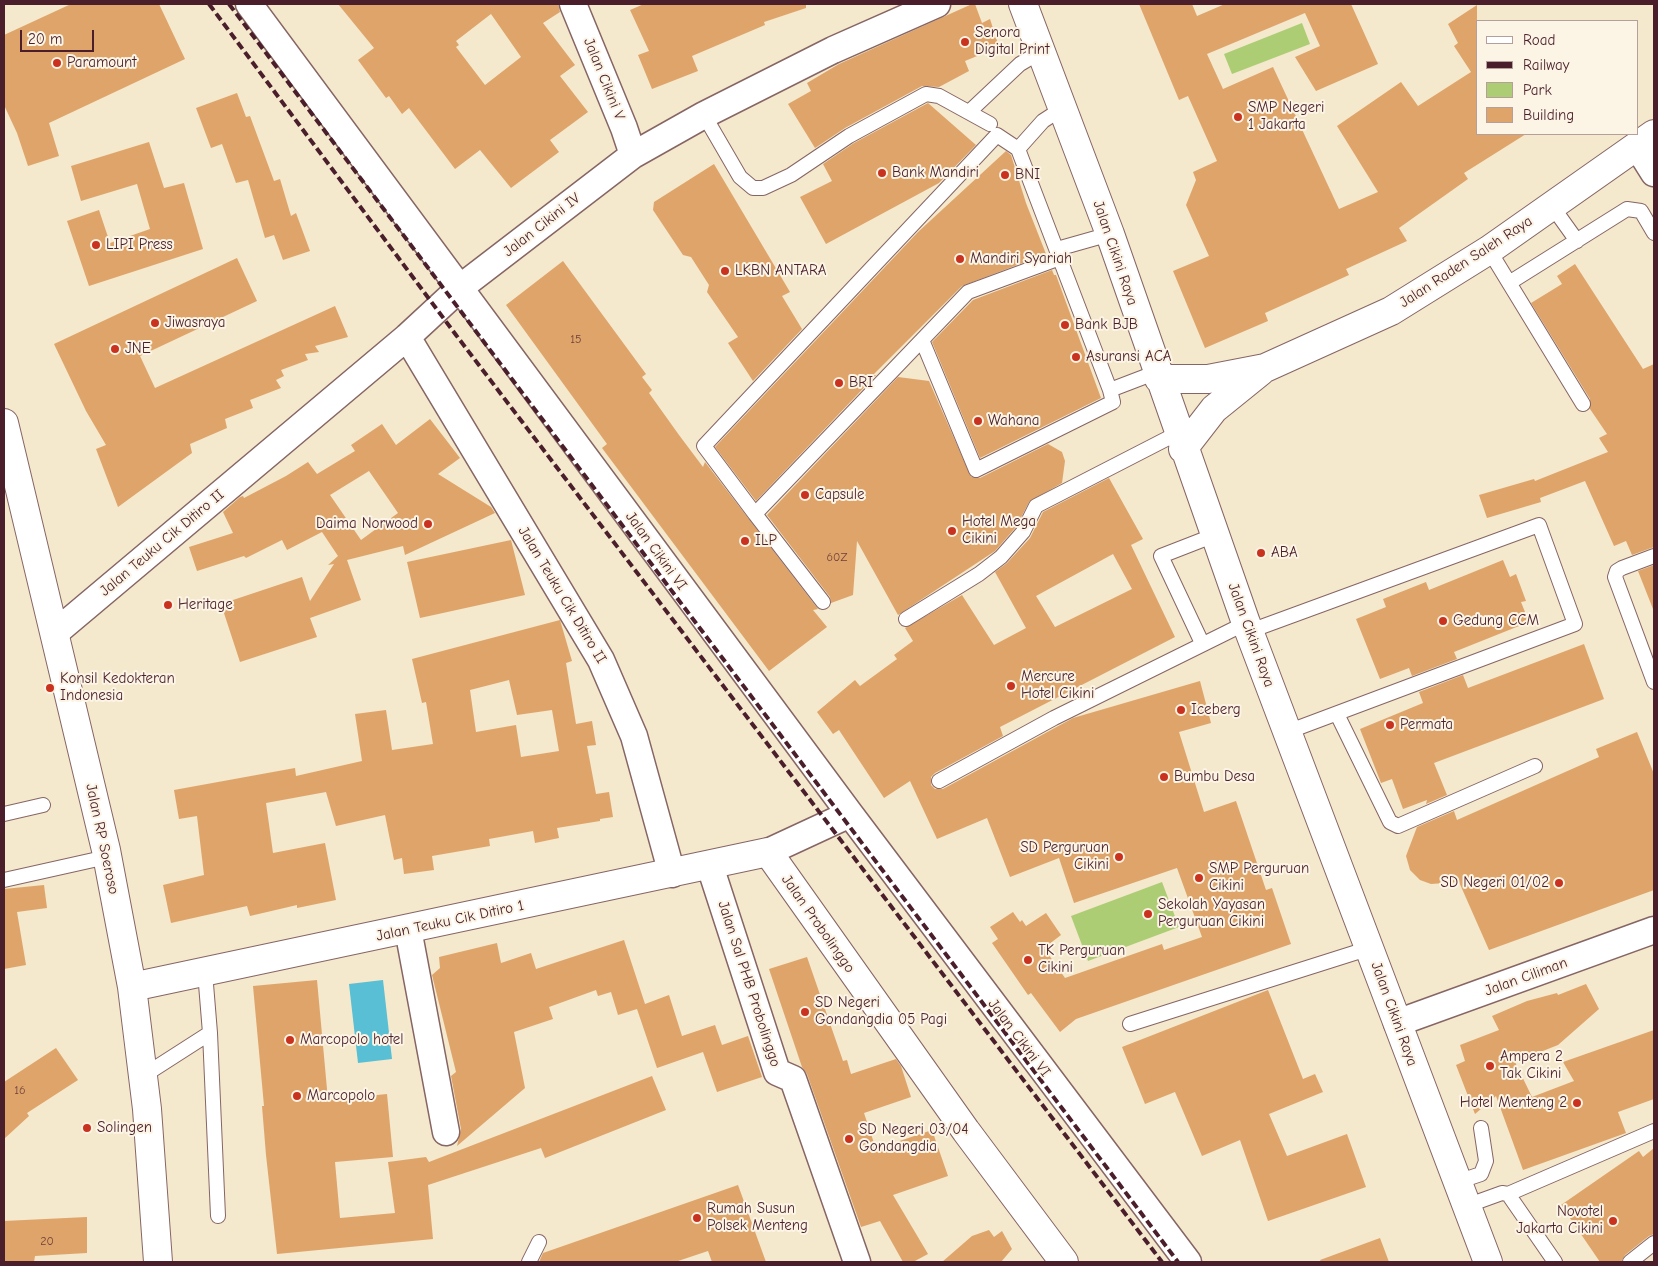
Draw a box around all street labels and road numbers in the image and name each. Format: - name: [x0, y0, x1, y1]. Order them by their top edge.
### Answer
- street label: Jalan Cikini V: [579, 35, 629, 123]
- street label: Jalan Cikini IV: [500, 189, 584, 261]
- street label: Jalan Cikini Raya: [1089, 198, 1141, 308]
- street label: Jalan Raden Saleh Raya: [1396, 212, 1536, 312]
- street label: Jalan Teuku Cik Ditiro II: [96, 486, 228, 600]
- street label: Jalan Cikini VI: [621, 508, 691, 594]
- street label: Jalan Teuku Cik Ditiro II: [514, 523, 610, 667]
- street label: Jalan Cikini Raya: [1224, 580, 1278, 690]
- street label: Jalan RP Soeroso: [81, 782, 123, 896]
- street label: Jalan Probolinggo: [777, 871, 859, 977]
- street label: Jalan Teuku Cik Ditiro 1: [374, 897, 526, 945]
- street label: Jalan Sal PHB Probolinggo: [714, 899, 784, 1069]
- street label: Jalan Ciliman: [1482, 954, 1570, 1000]
- street label: Jalan Cikini Raya: [1367, 959, 1421, 1069]
- street label: Jalan Cikini VI: [984, 996, 1054, 1080]

